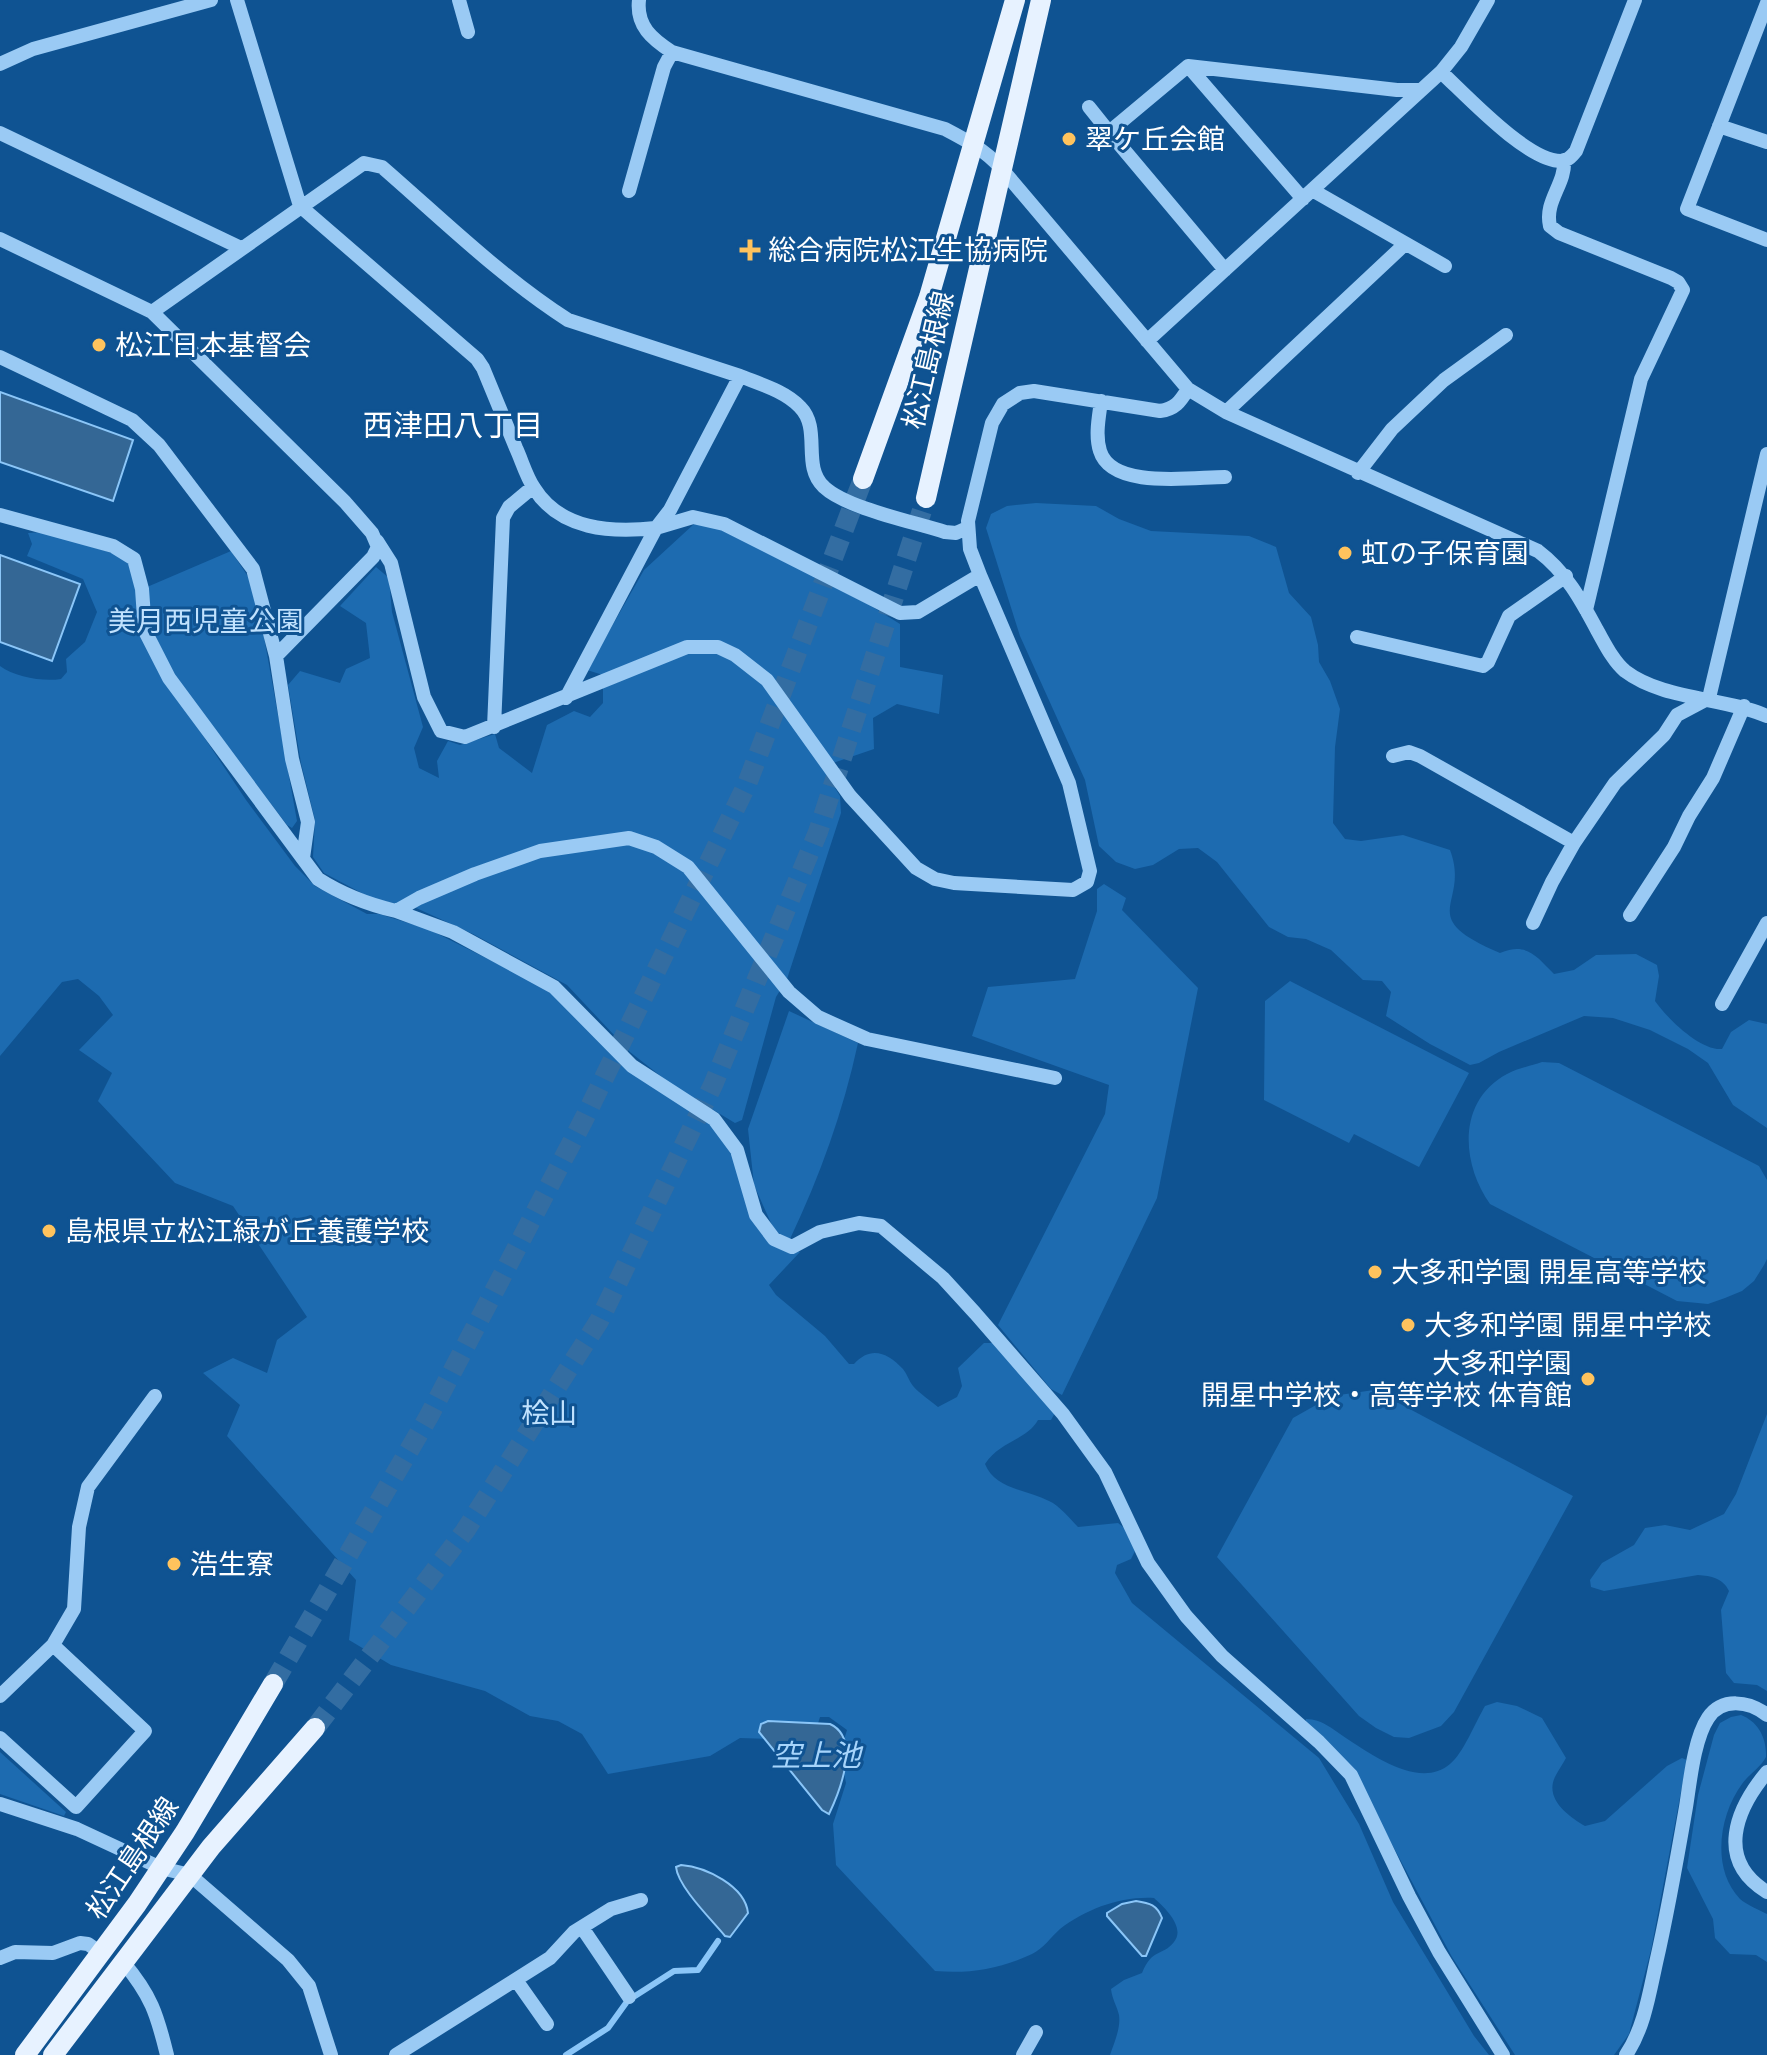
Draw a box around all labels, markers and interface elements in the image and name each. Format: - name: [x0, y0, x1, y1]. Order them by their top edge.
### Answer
- place label: 翠ケ丘会館: [1085, 122, 1225, 156]
- marker: 翠ケ丘会館: [1060, 130, 1078, 148]
- place label: 総合病院松江生協病院: [768, 233, 1048, 267]
- marker: 総合病院松江生協病院: [739, 239, 761, 261]
- street label: 松江島根線: [896, 288, 960, 432]
- place label: 松江日本基督会: [115, 328, 311, 362]
- marker: 松江日本基督会: [90, 336, 108, 354]
- district label: 西津田八丁目: [363, 407, 543, 444]
- place label: 虹の子保育園: [1361, 536, 1529, 570]
- marker: 虹の子保育園: [1336, 544, 1354, 562]
- park label: 美月西児童公園: [108, 604, 304, 638]
- place label: 島根県立松江緑が丘養護学校: [65, 1214, 429, 1248]
- marker: 島根県立松江緑が丘養護学校: [40, 1222, 58, 1240]
- place label: 大多和学園 開星高等学校: [1391, 1255, 1706, 1289]
- marker: 大多和学園 開星高等学校: [1366, 1263, 1384, 1281]
- place label: 大多和学園 開星中学校: [1424, 1308, 1711, 1342]
- marker: 大多和学園 開星中学校: [1399, 1316, 1417, 1334]
- place label: 大多和学園 開星中学校・高等学校 体育館: [1201, 1346, 1572, 1412]
- marker: 大多和学園 開星中学校・高等学校 体育館: [1579, 1370, 1597, 1388]
- park label: 桧山: [521, 1396, 577, 1430]
- place label: 浩生寮: [190, 1547, 274, 1581]
- marker: 浩生寮: [165, 1555, 183, 1573]
- water label: 空上池: [771, 1737, 864, 1774]
- street label: 松江島根線: [79, 1790, 185, 1926]

